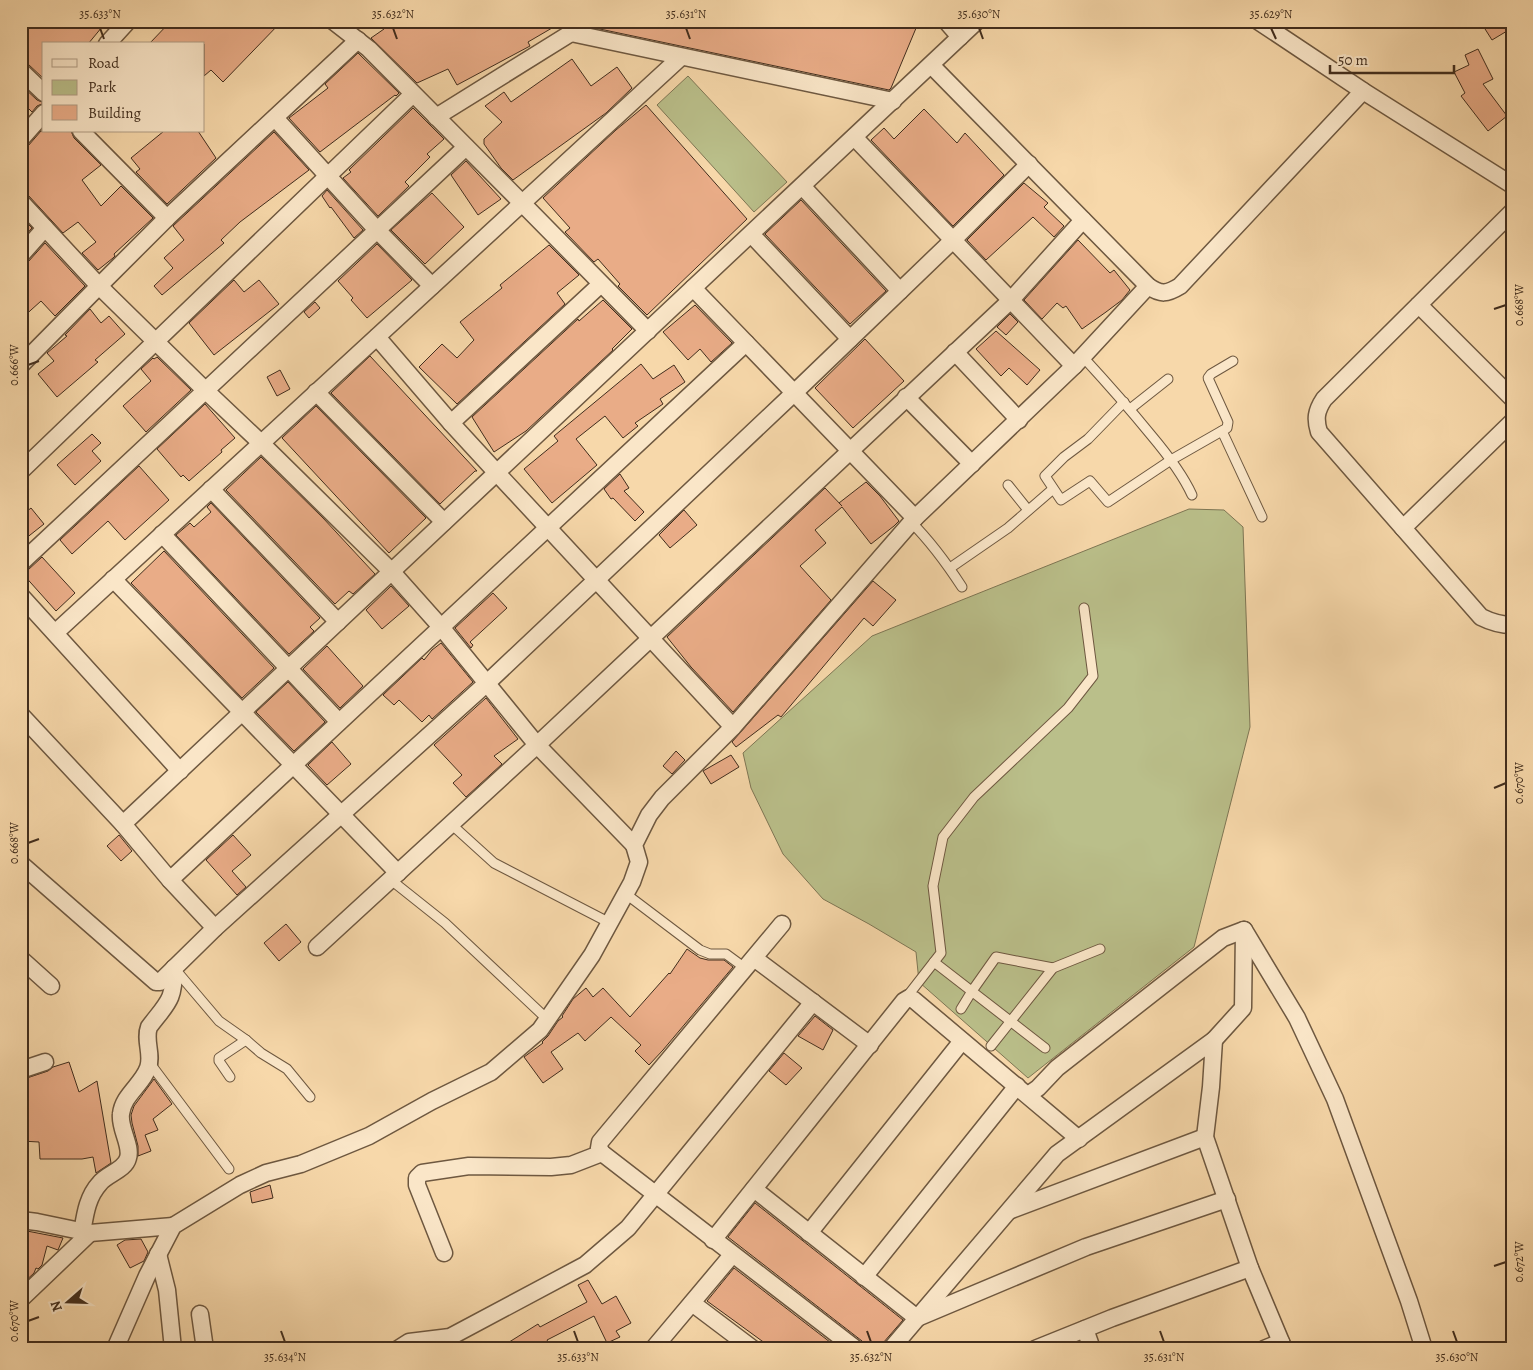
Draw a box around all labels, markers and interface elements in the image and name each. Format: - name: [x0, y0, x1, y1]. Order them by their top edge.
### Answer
- text: 35.633°N: [79, 6, 121, 22]
- text: 35.632°N: [372, 6, 415, 22]
- text: 35.631°N: [666, 6, 707, 22]
- text: 35.630°N: [958, 6, 1001, 22]
- text: 35.629°N: [1250, 6, 1293, 22]
- legend: [42, 42, 205, 132]
- scale bar: [1330, 42, 1454, 74]
- text: 50 m: [1338, 50, 1368, 70]
- text: Road: [88, 53, 120, 73]
- text: Park: [88, 77, 117, 97]
- text: Building: [88, 103, 141, 123]
- text: 0.668°W: [1511, 283, 1527, 326]
- text: 0.666°W: [6, 343, 22, 386]
- text: 0.670°W: [1511, 761, 1527, 804]
- text: 0.668°W: [6, 821, 22, 864]
- text: 0.672°W: [1511, 1241, 1527, 1283]
- north arrow: [42, 1278, 92, 1328]
- text: N: [46, 1298, 67, 1314]
- text: 0.670°W: [6, 1299, 22, 1342]
- text: 35.634°N: [264, 1349, 306, 1365]
- text: 35.633°N: [557, 1349, 599, 1365]
- text: 35.632°N: [850, 1349, 893, 1365]
- text: 35.631°N: [1144, 1349, 1185, 1365]
- text: 35.630°N: [1436, 1349, 1479, 1365]

